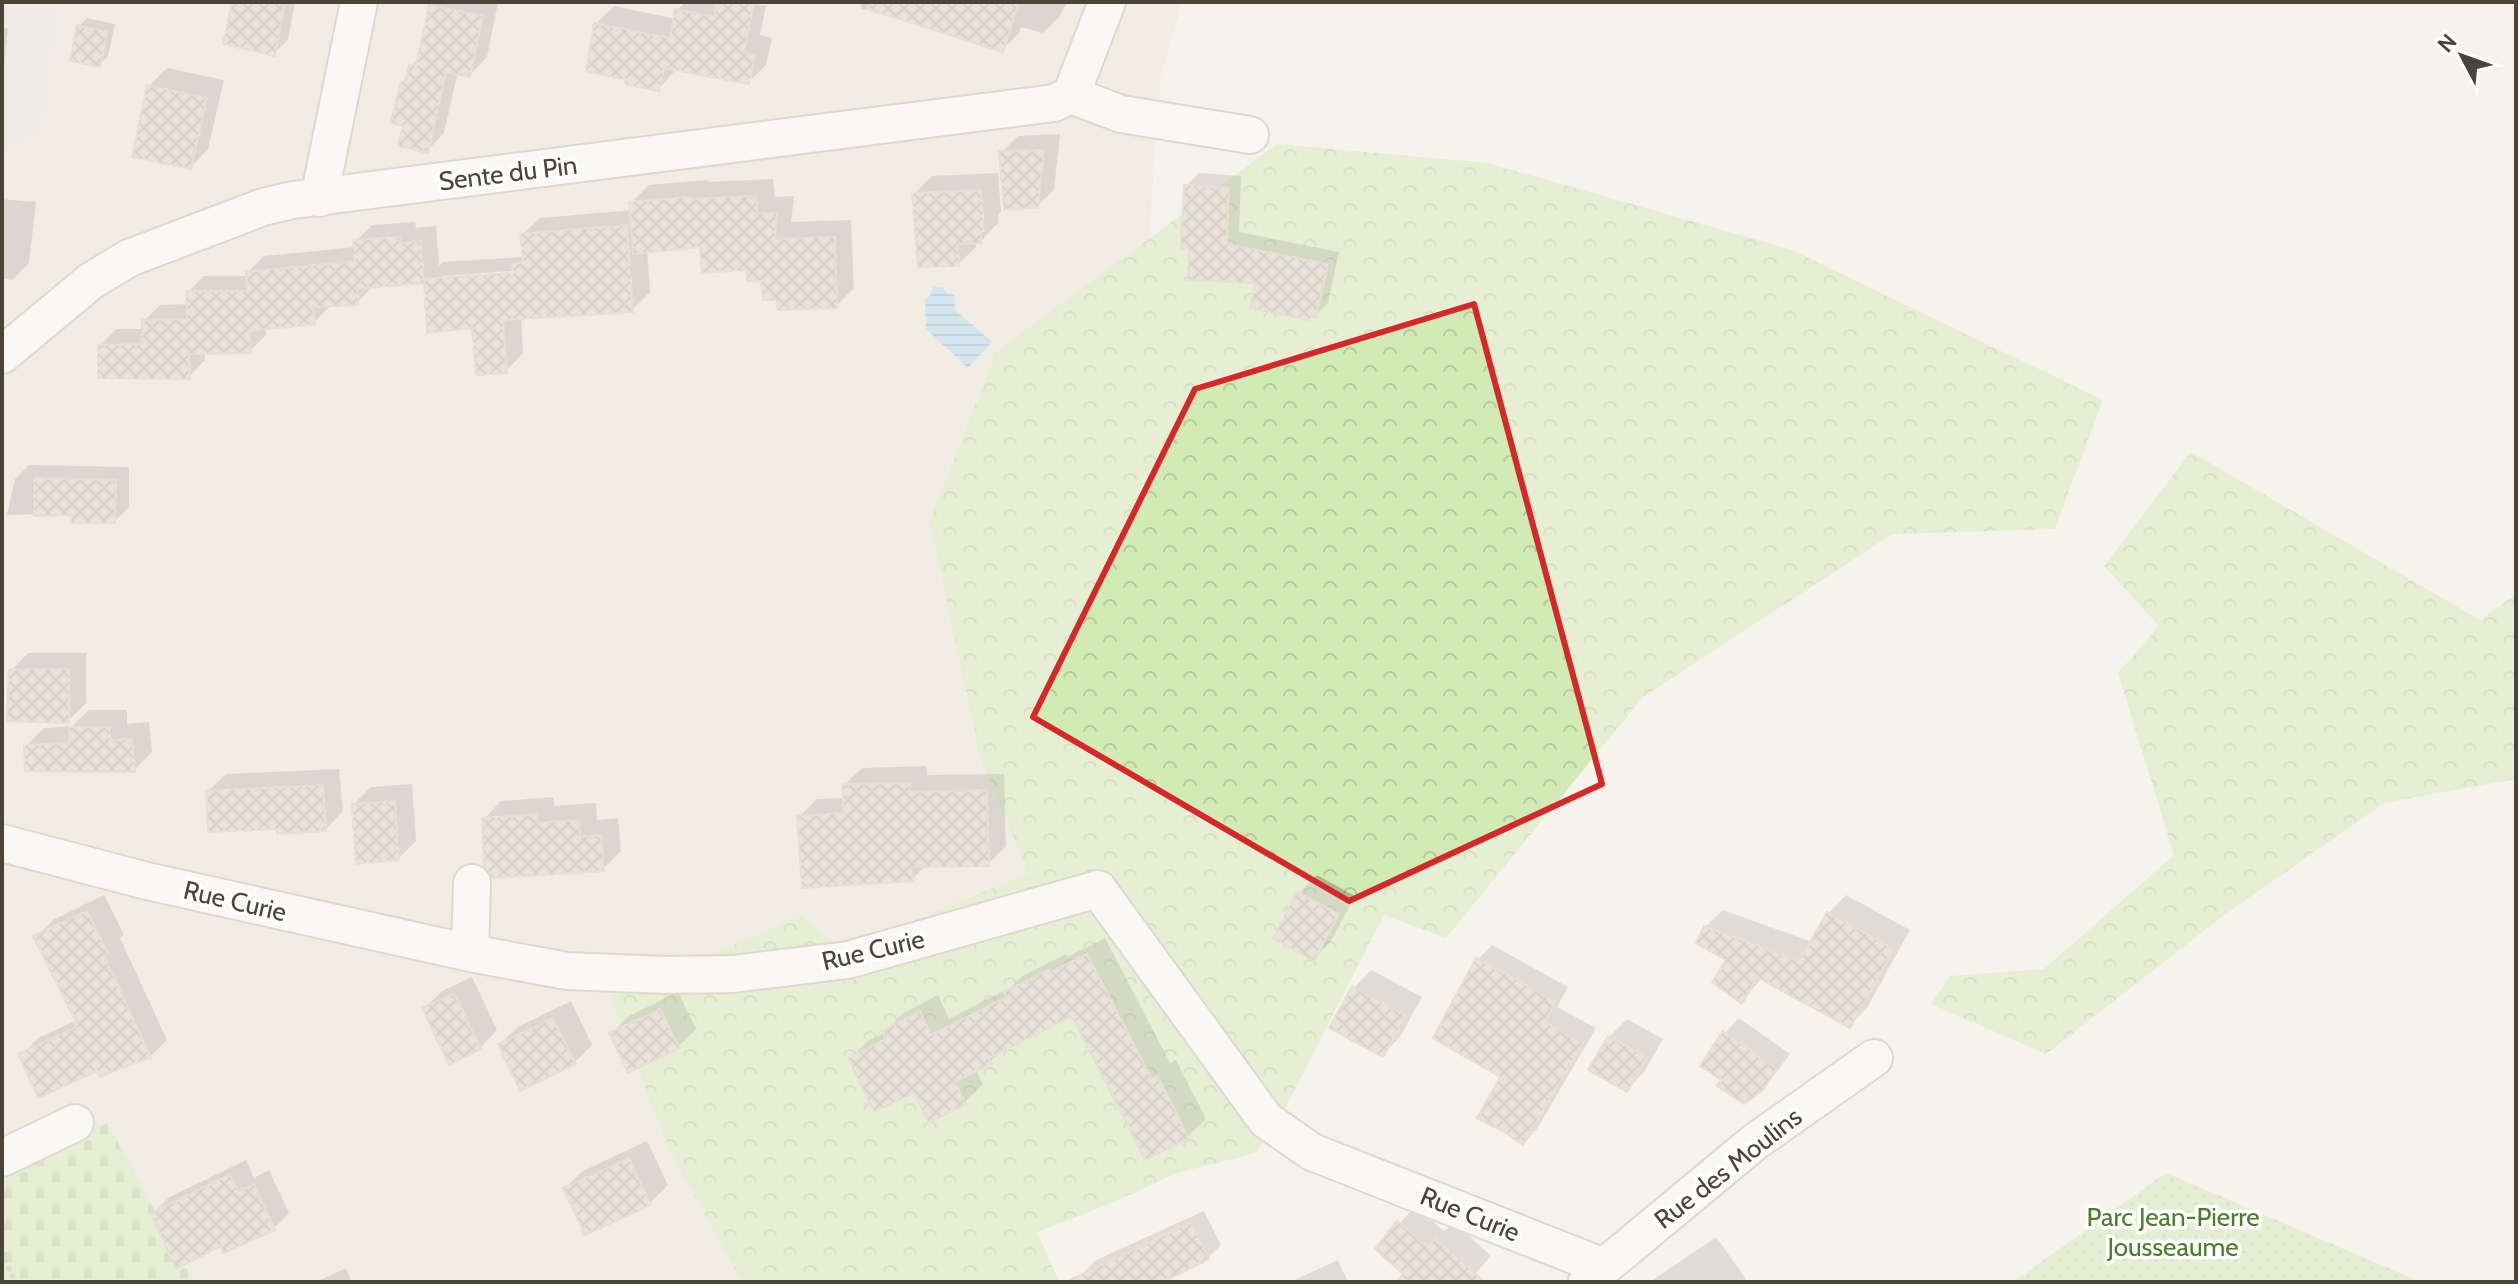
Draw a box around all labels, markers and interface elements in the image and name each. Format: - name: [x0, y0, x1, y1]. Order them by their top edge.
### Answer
- north arrow: [2422, 16, 2502, 96]
- text: N: [2432, 28, 2463, 58]
- street label: Sente du Pin: [437, 149, 579, 197]
- street label: Rue Curie: [181, 874, 289, 928]
- street label: Rue Curie: [819, 923, 927, 977]
- street label: Rue des Moulins: [1648, 1100, 1808, 1235]
- street label: Rue Curie: [1416, 1180, 1524, 1248]
- park label: Parc Jean-Pierre Jousseaume: [2086, 1201, 2260, 1263]

